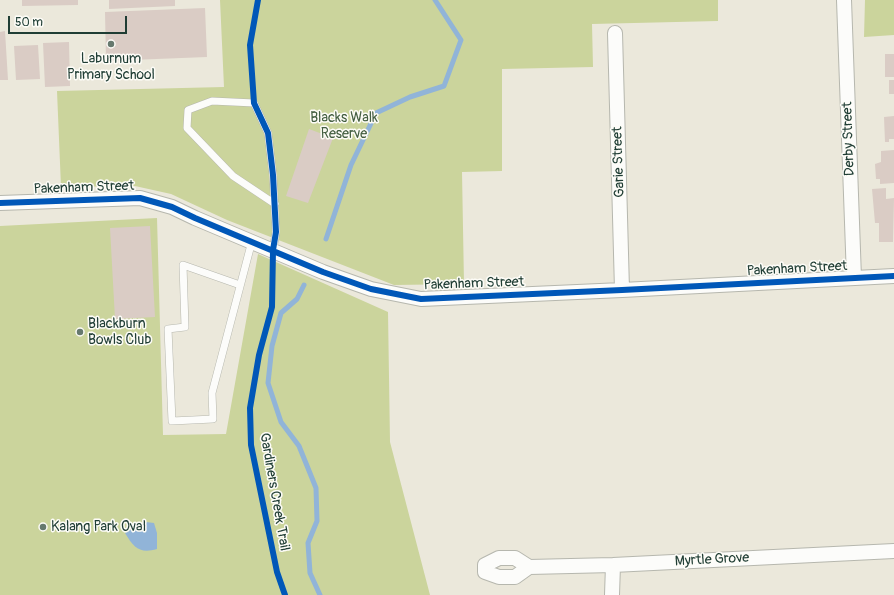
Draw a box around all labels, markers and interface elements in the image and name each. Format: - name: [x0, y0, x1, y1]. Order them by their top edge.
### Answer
- scale bar: [10, 8, 129, 34]
- text: 50 m: [15, 15, 43, 30]
- marker: Laburnum Primary School: [106, 39, 116, 49]
- place label: Laburnum Primary School: [67, 51, 155, 84]
- street label: Derby Street: [839, 101, 859, 177]
- park label: Blacks Walk Reserve: [310, 110, 378, 142]
- street label: Garie Street: [609, 126, 629, 198]
- street label: Pakenham Street: [33, 178, 135, 198]
- street label: Pakenham Street: [746, 258, 848, 280]
- street label: Pakenham Street: [423, 274, 525, 294]
- place label: Blackburn Bowls Club: [88, 316, 151, 348]
- marker: Blackburn Bowls Club: [75, 327, 85, 337]
- street label: Gardiners Creek Trail: [255, 432, 293, 552]
- place label: Kalang Park Oval: [51, 519, 146, 535]
- marker: Kalang Park Oval: [38, 522, 48, 532]
- street label: Myrtle Grove: [674, 550, 750, 570]

